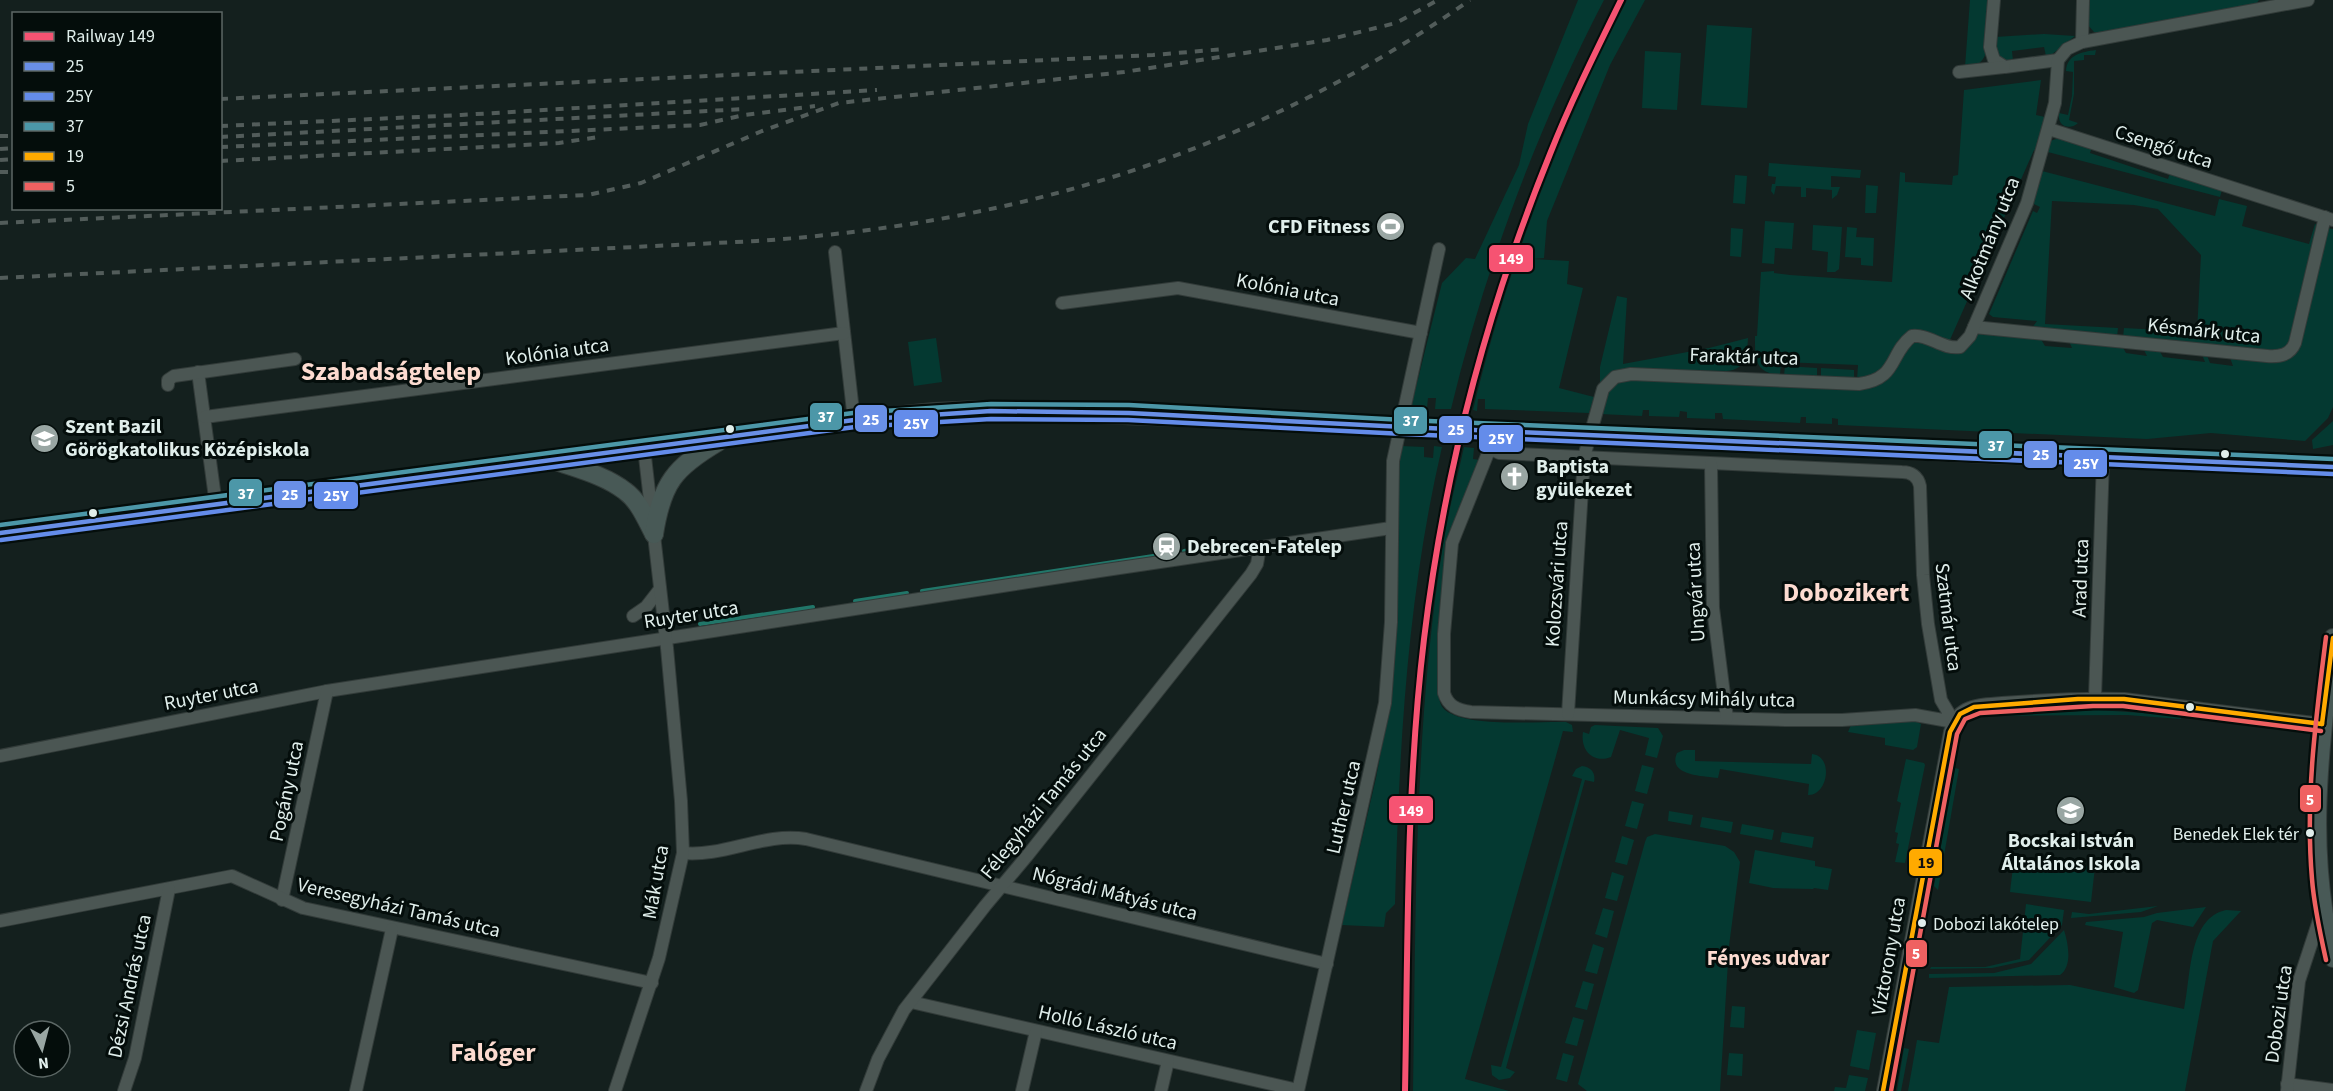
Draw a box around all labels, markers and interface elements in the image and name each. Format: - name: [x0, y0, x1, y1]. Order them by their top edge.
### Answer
- legend: [12, 12, 222, 210]
- text: Railway 149: [66, 24, 155, 49]
- text: 25: [66, 54, 84, 79]
- text: 25Y: [66, 84, 93, 109]
- text: 37: [66, 114, 84, 139]
- street label: Csengő utca: [2111, 118, 2216, 176]
- text: 19: [66, 144, 84, 169]
- street label: Alkotmány utca: [1953, 173, 2027, 304]
- text: 5: [66, 174, 75, 199]
- sports icon: CFD Fitness: [1375, 210, 1407, 242]
- place label: CFD Fitness: [1268, 213, 1370, 241]
- line badge: 149: [1488, 244, 1534, 273]
- text: 149: [1498, 248, 1524, 270]
- street label: Kolónia utca: [1234, 266, 1342, 314]
- street label: Késmárk utca: [2146, 311, 2262, 351]
- street label: Kolónia utca: [503, 331, 611, 373]
- street label: Faraktár utca: [1689, 341, 1799, 373]
- district label: Szabadságtelep: [301, 353, 481, 390]
- line badge: 37: [809, 402, 843, 431]
- line badge: 25: [854, 404, 888, 433]
- text: 37: [818, 406, 834, 428]
- line badge: 37: [1393, 406, 1428, 435]
- text: 25: [863, 409, 879, 431]
- line badge: 25Y: [893, 409, 939, 438]
- text: 37: [1403, 410, 1419, 432]
- place label: Szent Bazil Görögkatolikus Középiskola: [65, 413, 310, 464]
- text: 25Y: [903, 413, 929, 435]
- line badge: 25: [1438, 415, 1473, 444]
- text: 25: [1448, 419, 1464, 441]
- school or university icon: Szent Bazil Görögkatolikus Középiskola: [28, 422, 60, 454]
- unlabelled marker: [724, 423, 736, 435]
- line badge: 25Y: [1478, 424, 1524, 453]
- text: 25Y: [1488, 428, 1514, 450]
- line badge: 37: [1978, 430, 2013, 459]
- text: 37: [1988, 435, 2004, 457]
- line badge: 25: [2023, 440, 2058, 469]
- text: 25: [2033, 444, 2049, 466]
- unlabelled marker: [2219, 448, 2231, 460]
- line badge: 25Y: [2063, 449, 2108, 478]
- place label: Baptista gyülekezet: [1536, 453, 1632, 504]
- text: 25Y: [2073, 453, 2099, 475]
- church icon: Baptista gyülekezet: [1499, 461, 1531, 493]
- line badge: 37: [228, 478, 263, 507]
- line badge: 25: [273, 480, 307, 509]
- line badge: 25Y: [313, 481, 359, 510]
- text: 37: [238, 483, 254, 505]
- text: 25: [282, 484, 298, 506]
- text: 25Y: [323, 485, 349, 507]
- unlabelled marker: [87, 507, 99, 519]
- street label: Kolozsvári utca: [1539, 520, 1575, 648]
- station icon: Debrecen-Fatelep: [1150, 530, 1182, 562]
- place label: Debrecen-Fatelep: [1187, 533, 1342, 561]
- street label: Arad utca: [2066, 538, 2096, 618]
- street label: Ungvár utca: [1679, 541, 1713, 643]
- street label: Szatmár utca: [1927, 561, 1969, 673]
- district label: Dobozikert: [1783, 574, 1909, 611]
- street label: Ruyter utca: [642, 594, 740, 636]
- street label: Ruyter utca: [162, 672, 261, 718]
- street label: Munkácsy Mihály utca: [1613, 683, 1795, 715]
- unlabelled marker: [2184, 701, 2196, 713]
- street label: Félegyházi Tamás utca: [974, 722, 1114, 885]
- street label: Pogány utca: [263, 738, 311, 844]
- street label: Luther utca: [1320, 758, 1368, 857]
- line badge: 5: [2299, 784, 2322, 813]
- text: 5: [2306, 789, 2314, 811]
- school or university icon: Bocskai István Általános Iskola: [2055, 794, 2087, 826]
- line badge: 149: [1388, 795, 1434, 824]
- text: 149: [1398, 800, 1424, 822]
- place label: Benedek Elek tér: [2173, 822, 2300, 847]
- place label: Bocskai István Általános Iskola: [2000, 827, 2141, 878]
- marker: Benedek Elek tér: [2304, 827, 2316, 839]
- street label: Mák utca: [636, 843, 676, 921]
- line badge: 19: [1908, 848, 1943, 877]
- text: 19: [1918, 852, 1934, 874]
- street label: Nógrádi Mátyás utca: [1029, 860, 1200, 928]
- street label: Veresegyházi Tamás utca: [295, 871, 503, 945]
- street label: Víztorony utca: [1865, 895, 1913, 1017]
- street label: Dézsi András utca: [101, 912, 159, 1061]
- place label: Dobozi lakótelep: [1933, 912, 2059, 937]
- marker: Dobozi lakótelep: [1916, 917, 1928, 929]
- line badge: 5: [1905, 939, 1928, 968]
- district label: Fényes udvar: [1707, 943, 1830, 973]
- text: 5: [1912, 943, 1920, 965]
- street label: Dobozi utca: [2258, 963, 2300, 1065]
- street label: Holló László utca: [1035, 998, 1180, 1058]
- north arrow: [12, 1019, 72, 1079]
- district label: Falóger: [450, 1034, 536, 1071]
- text: N: [37, 1051, 50, 1074]

